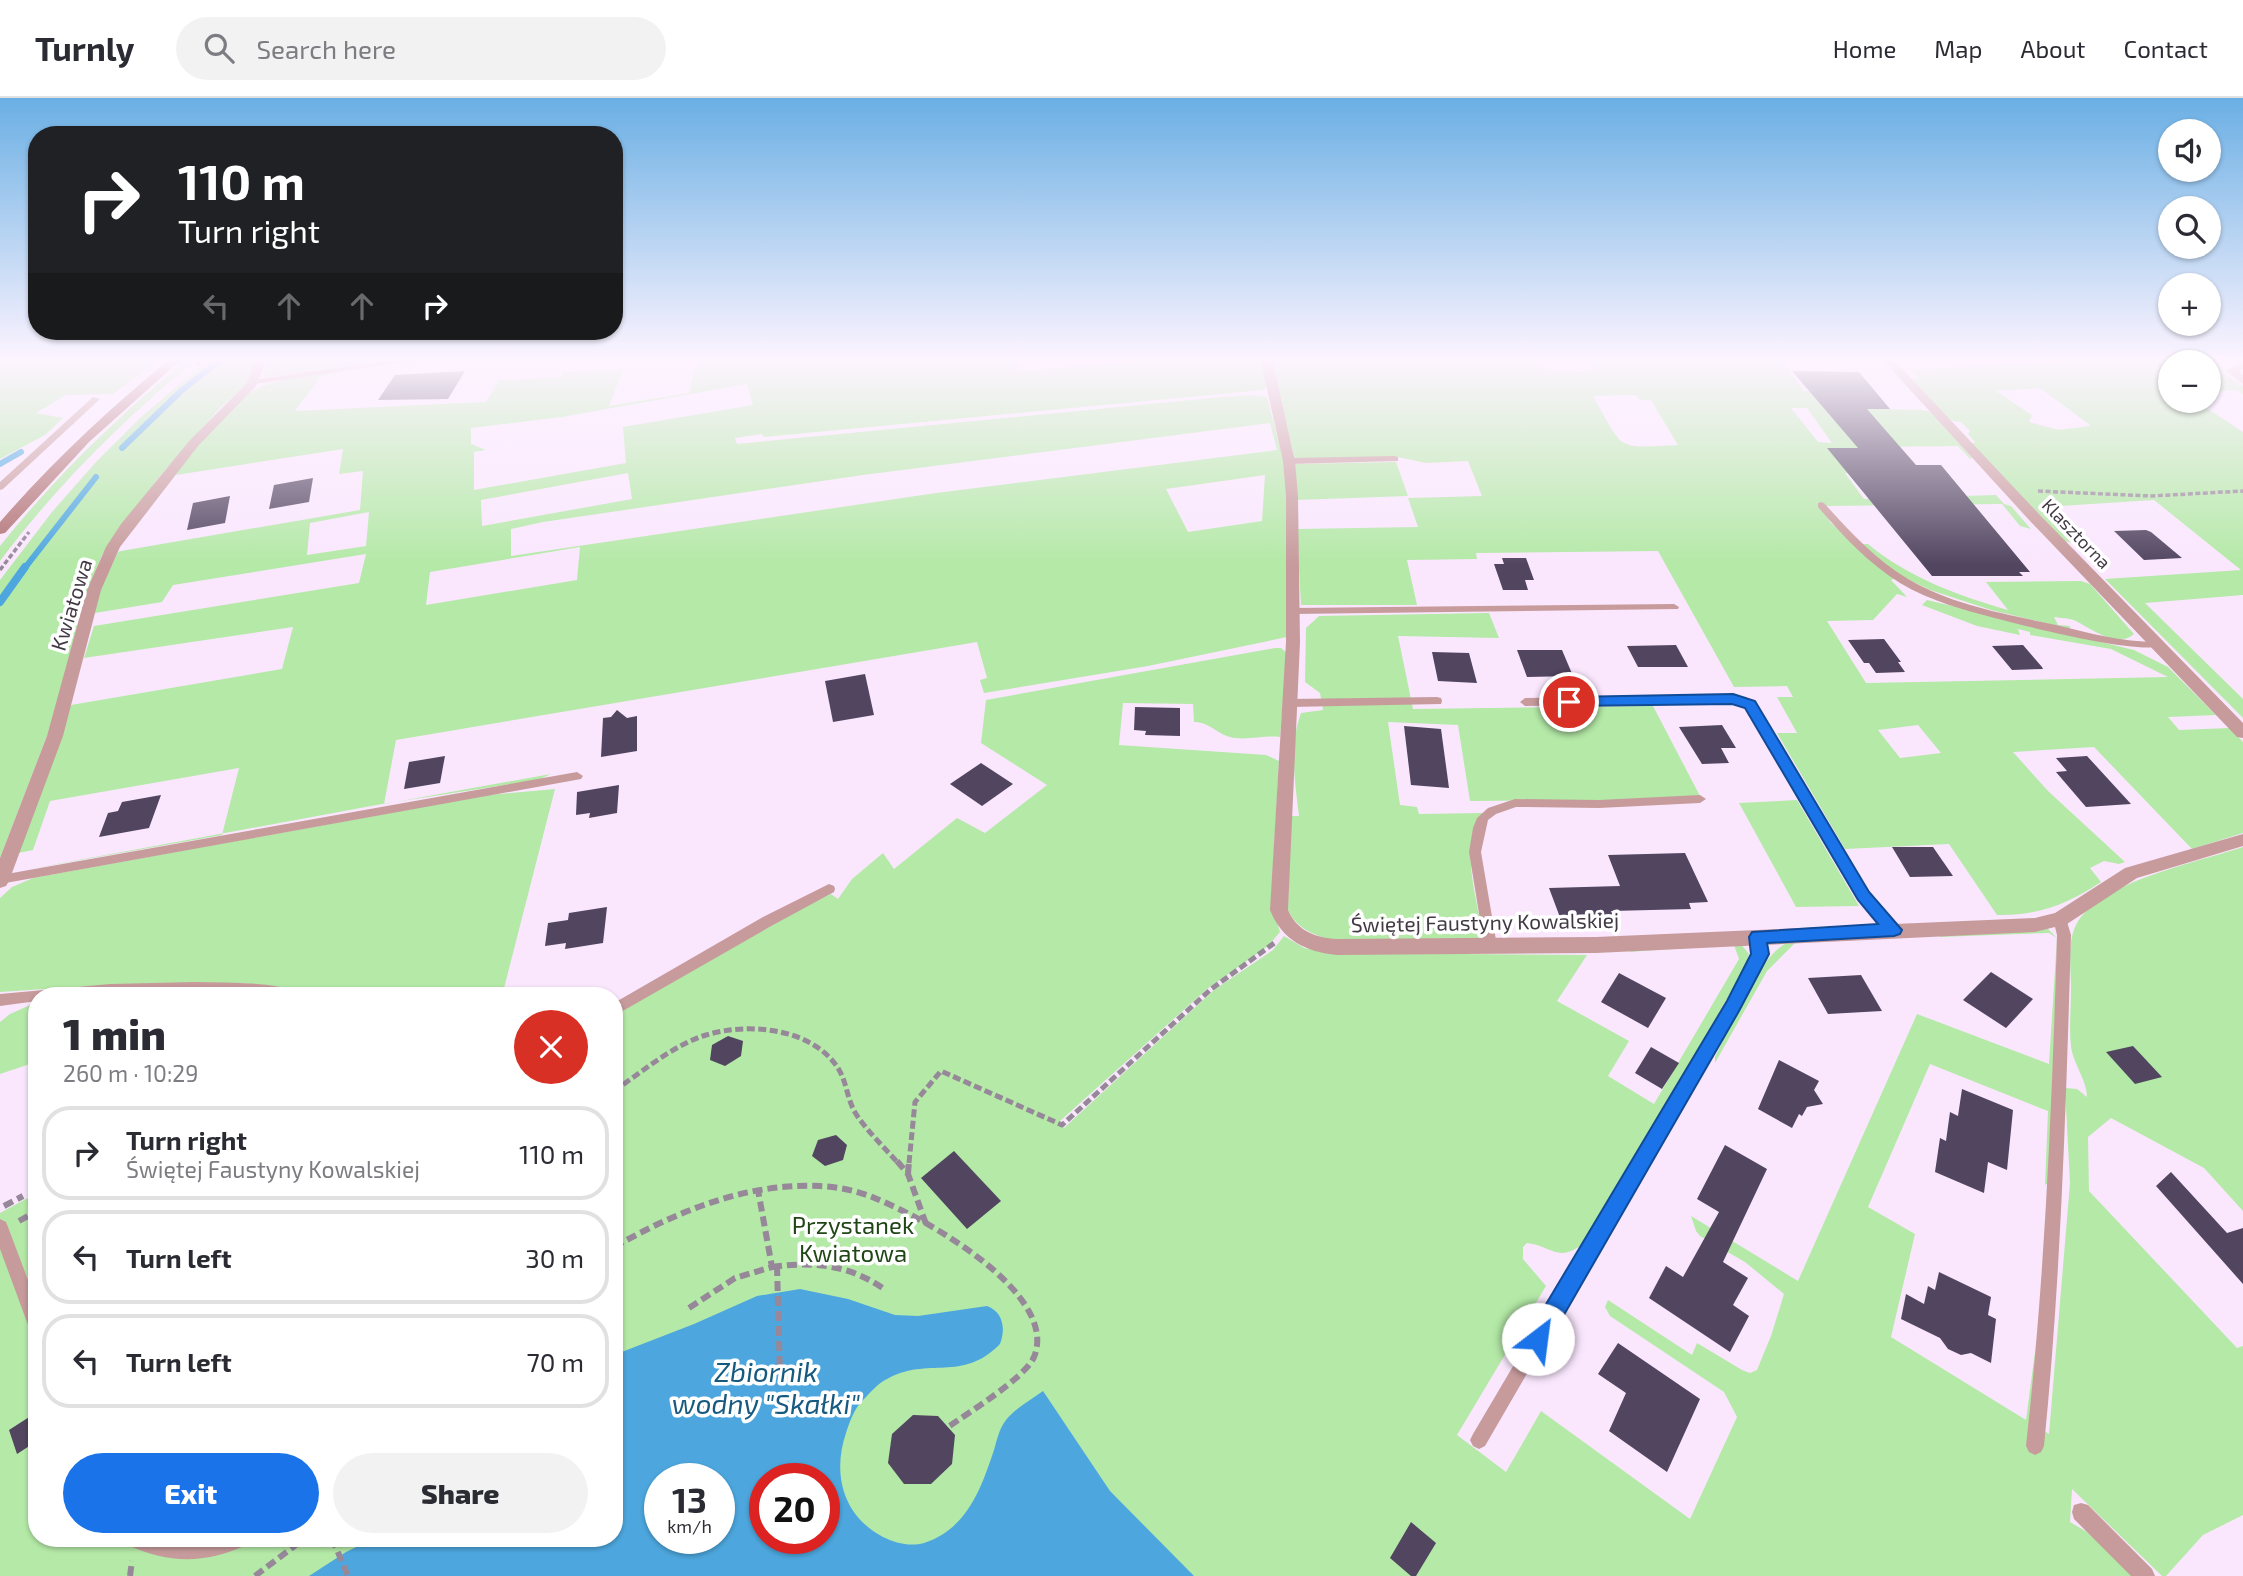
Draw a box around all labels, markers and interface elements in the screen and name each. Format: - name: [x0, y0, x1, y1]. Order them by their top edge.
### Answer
- search box: [176, 17, 666, 80]
- text: Turnly: [35, 28, 134, 68]
- icon: search: [200, 29, 238, 67]
- text: Search here: [256, 33, 396, 64]
- text: Home: [1833, 34, 1896, 63]
- text: Map: [1934, 34, 1982, 63]
- text: About: [2020, 34, 2086, 63]
- text: Contact: [2124, 34, 2208, 63]
- map controls: [2158, 119, 2221, 413]
- button: sound: [2158, 119, 2221, 182]
- text: 110 m: [178, 151, 305, 210]
- icon: right: [63, 154, 154, 245]
- button: search: [2158, 196, 2221, 259]
- text: Turn right: [178, 211, 320, 249]
- button: +: [2158, 273, 2221, 336]
- icon: left: [197, 287, 235, 325]
- icon: ahead: [270, 287, 308, 325]
- icon: ahead: [343, 287, 381, 325]
- icon: right: [416, 287, 454, 325]
- button: −: [2158, 350, 2221, 413]
- street label: Klasztorna: [2038, 494, 2115, 573]
- street label: Kwiatowa: [45, 556, 96, 653]
- pin: [1539, 672, 1599, 732]
- icon: arrive: [1550, 683, 1588, 721]
- street label: Świętej Faustyny Kowalskiej: [1351, 907, 1619, 937]
- text: 1 min: [63, 1008, 166, 1058]
- button: close: [514, 1010, 588, 1084]
- text: 260 m · 10:29: [63, 1059, 198, 1087]
- text: Turn right: [126, 1124, 247, 1155]
- icon: right: [67, 1134, 105, 1172]
- text: 110 m: [519, 1138, 584, 1169]
- text: Świętej Faustyny Kowalskiej: [126, 1155, 420, 1183]
- park label: Przystanek Kwiatowa: [792, 1210, 914, 1267]
- icon: left: [67, 1238, 105, 1276]
- text: Turn left: [126, 1242, 232, 1273]
- text: 30 m: [525, 1242, 584, 1273]
- position arrow: [1501, 1302, 1575, 1376]
- icon: left: [67, 1342, 105, 1380]
- text: Turn left: [126, 1346, 232, 1377]
- text: 70 m: [526, 1346, 584, 1377]
- water label: Zbiornik wodny "Skałki": [672, 1354, 860, 1420]
- button: Exit: [63, 1453, 319, 1533]
- button: Share: [333, 1453, 588, 1533]
- speed limit sign: 20: [749, 1463, 840, 1554]
- text: 13: [672, 1478, 707, 1520]
- text: km/h: [667, 1515, 712, 1537]

